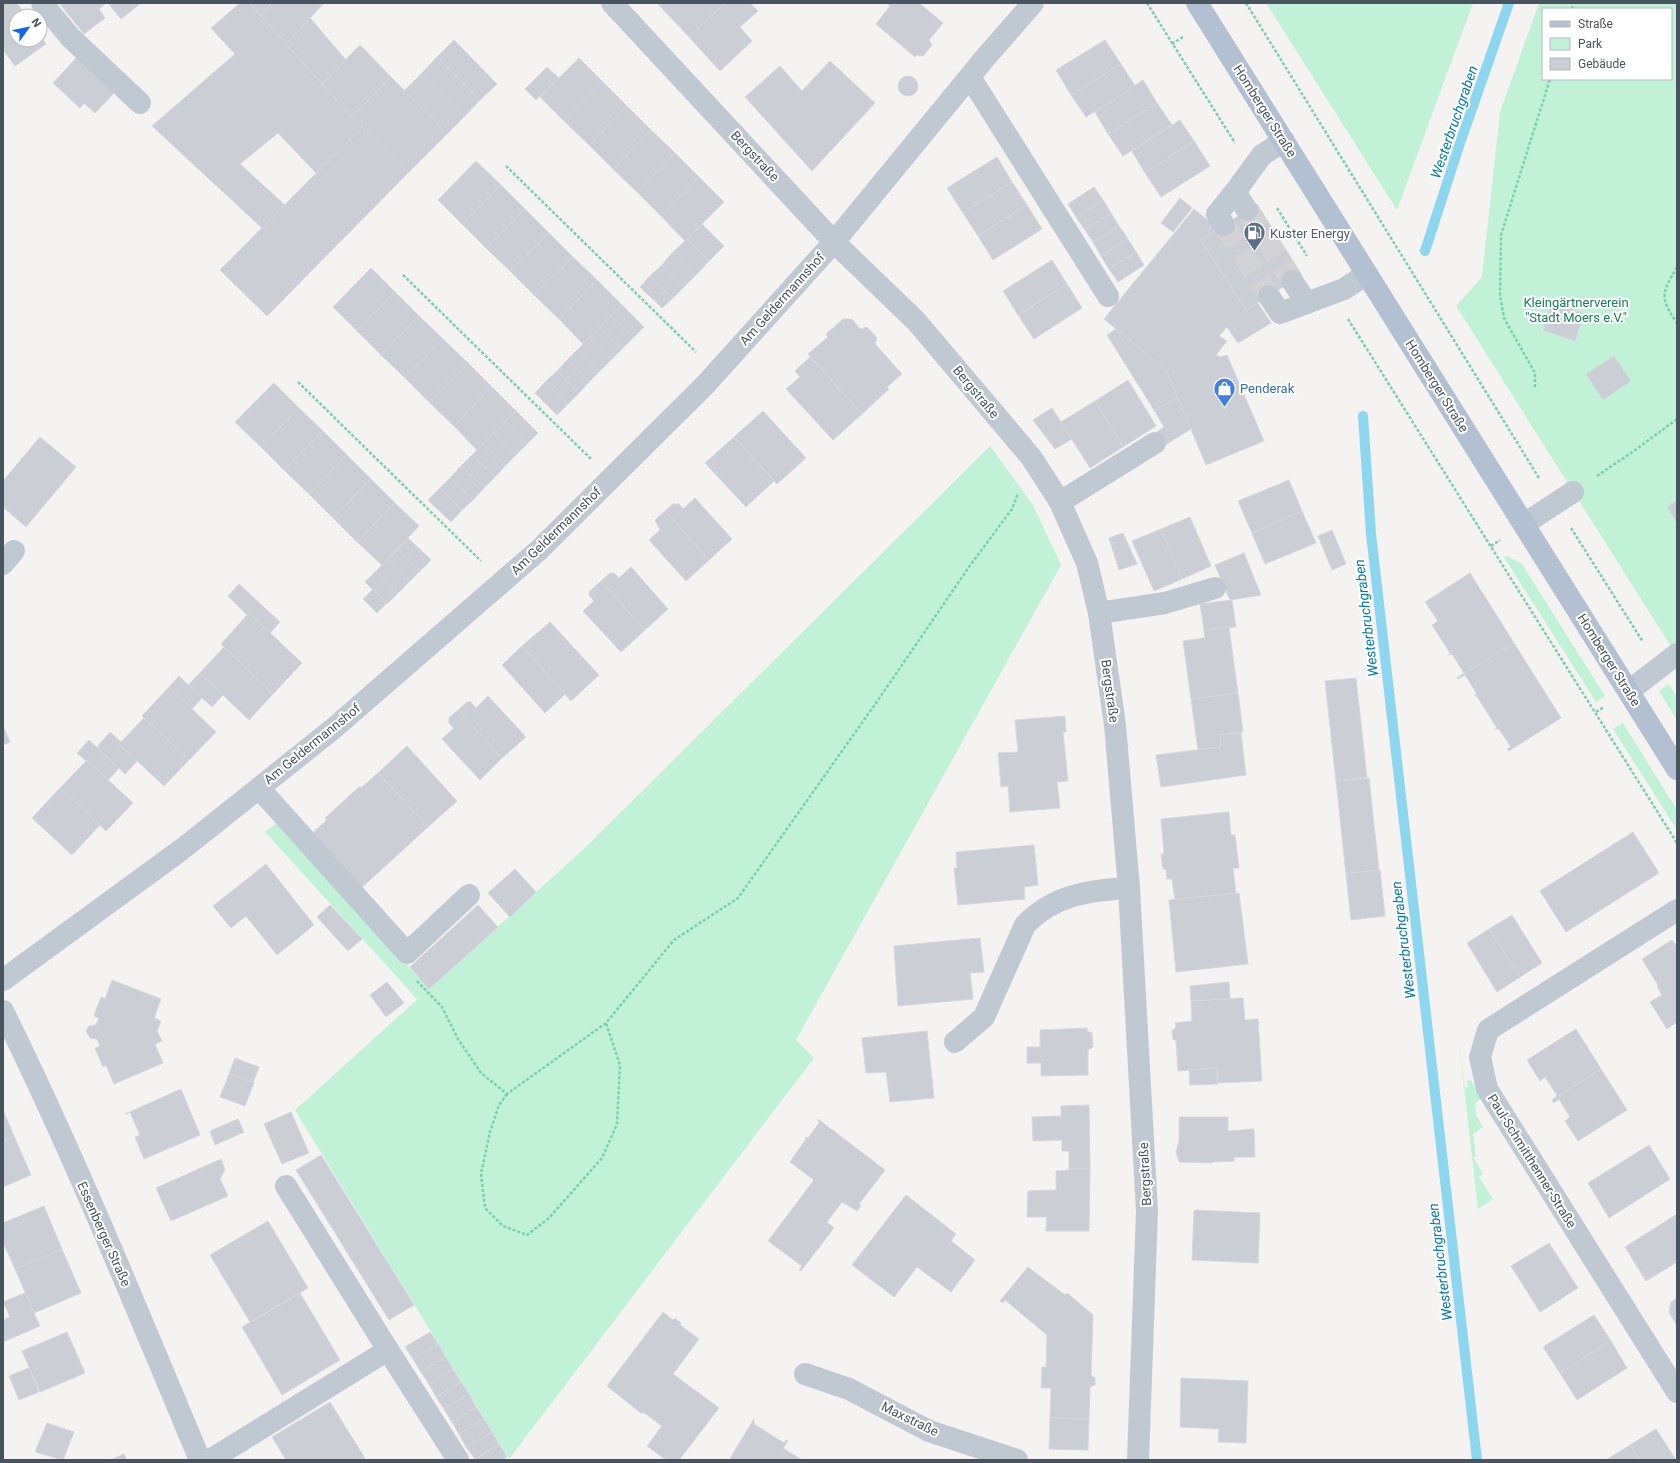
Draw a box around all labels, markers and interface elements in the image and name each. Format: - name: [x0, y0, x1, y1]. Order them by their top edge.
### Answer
- north arrow: [8, 8, 48, 48]
- legend: [1542, 8, 1672, 80]
- text: N: [28, 16, 44, 30]
- text: Straße: [1578, 17, 1613, 31]
- text: Park: [1578, 37, 1603, 51]
- text: Gebäude: [1578, 57, 1626, 71]
- street label: Homberger Straße: [1230, 62, 1300, 160]
- water label: Westerbruchgraben: [1427, 63, 1481, 181]
- street label: Bergstraße: [728, 128, 782, 184]
- fuel station icon: Kuster Energy: [1241, 220, 1267, 253]
- place label: Kuster Energy: [1270, 226, 1350, 241]
- street label: Am Geldermannshof: [737, 249, 828, 348]
- park label: Kleingärtnerverein "Stadt Moers e.V.": [1523, 295, 1629, 325]
- street label: Homberger Straße: [1402, 337, 1472, 435]
- street label: Bergstraße: [950, 363, 1002, 421]
- shop icon: Penderak: [1211, 375, 1237, 408]
- place label: Penderak: [1240, 381, 1295, 396]
- street label: Am Geldermannshof: [508, 484, 604, 578]
- water label: Westerbruchgraben: [1351, 558, 1381, 678]
- street label: Homberger Straße: [1574, 611, 1644, 709]
- street label: Bergstraße: [1098, 659, 1122, 724]
- street label: Am Geldermannshof: [261, 700, 363, 787]
- water label: Westerbruchgraben: [1388, 880, 1418, 1000]
- street label: Paul-Schmitthenner-Straße: [1485, 1091, 1579, 1231]
- street label: Bergstraße: [1136, 1142, 1154, 1206]
- street label: Essenberger Straße: [74, 1179, 134, 1289]
- water label: Westerbruchgraben: [1425, 1202, 1455, 1322]
- street label: Maxstraße: [879, 1399, 941, 1439]

